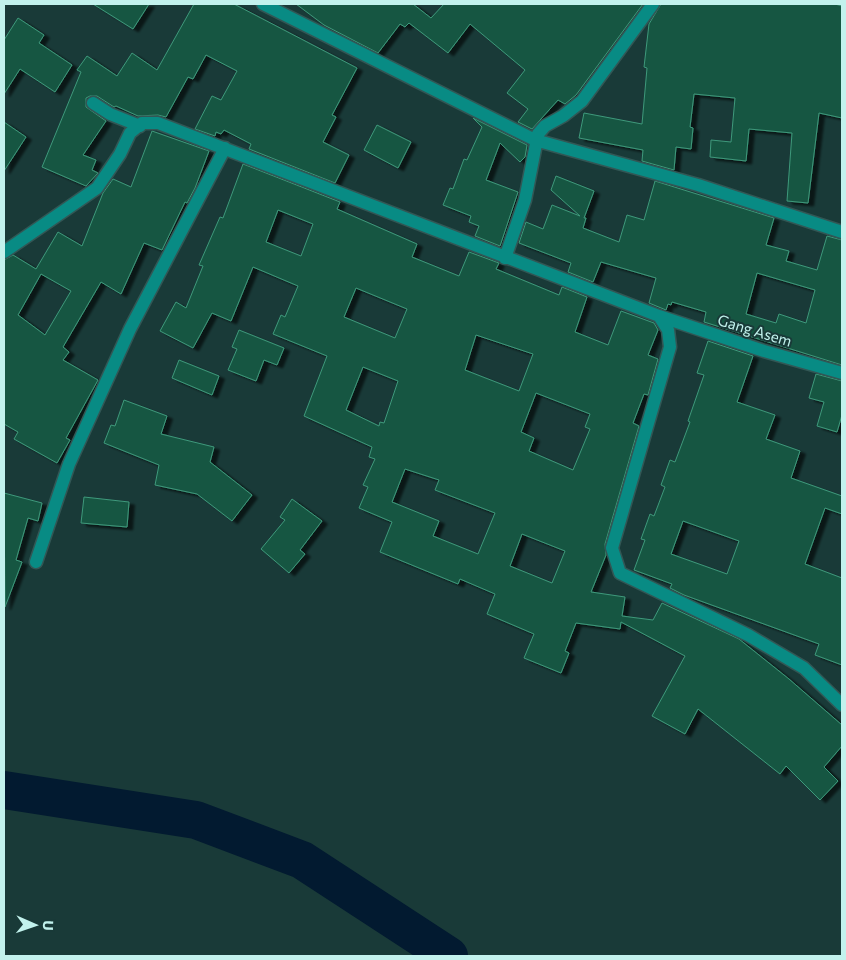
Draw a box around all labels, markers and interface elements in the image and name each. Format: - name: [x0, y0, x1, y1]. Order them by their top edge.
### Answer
- street label: Gang Asem: [716, 310, 794, 350]
- north arrow: [10, 900, 60, 950]
- text: U: [40, 920, 57, 931]

